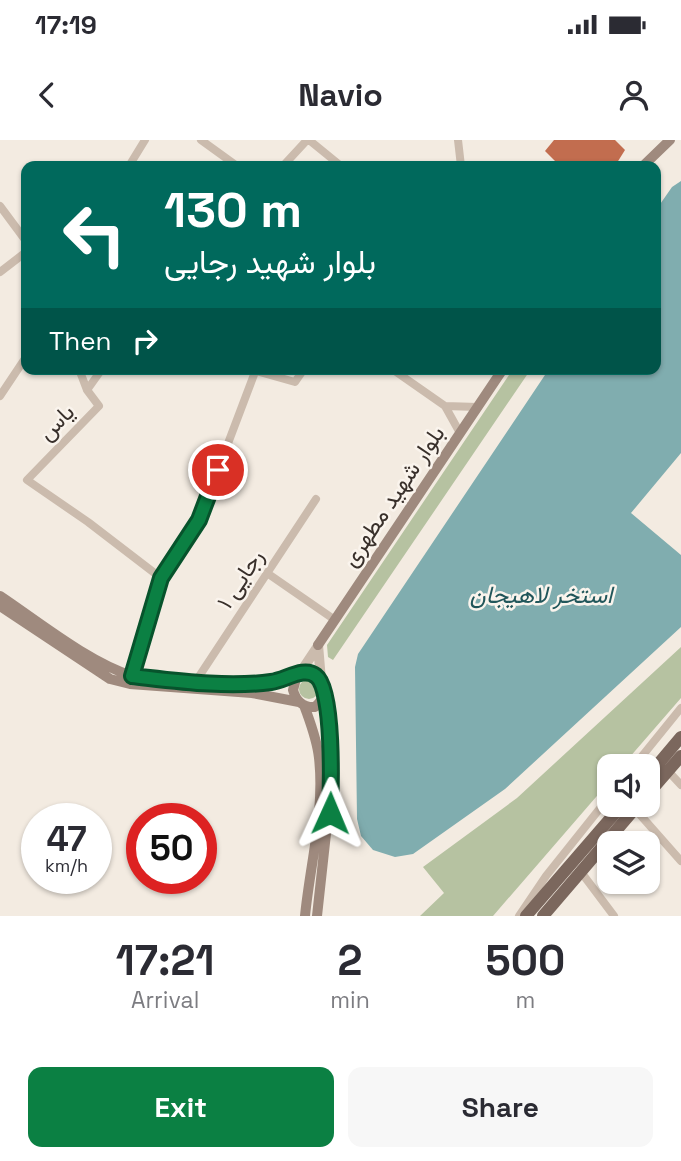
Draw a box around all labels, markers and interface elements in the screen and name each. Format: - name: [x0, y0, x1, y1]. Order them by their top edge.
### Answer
- text: 17:19: [35, 8, 97, 42]
- text: Navio: [298, 75, 383, 115]
- icon: back: [28, 76, 66, 114]
- icon: person: [615, 76, 653, 114]
- text: 130 m: [164, 179, 302, 241]
- icon: left: [49, 189, 140, 280]
- text: بلوار شهید رجایی: [164, 242, 376, 282]
- icon: right: [126, 322, 164, 360]
- text: Then: [49, 324, 112, 358]
- street label: یاس: [31, 397, 81, 447]
- street label: بلوار شهید مطهری: [335, 420, 451, 572]
- pin: [188, 440, 248, 500]
- icon: arrive: [199, 451, 237, 489]
- street label: رجایی ۱: [210, 543, 270, 615]
- water label: استخر لاهیجان: [470, 579, 615, 610]
- map controls: [597, 754, 660, 894]
- button: sound: [597, 754, 660, 817]
- position arrow: [293, 776, 367, 850]
- speed limit sign: 50: [126, 803, 217, 894]
- text: 47: [46, 817, 87, 861]
- button: layers: [597, 831, 660, 894]
- text: km/h: [45, 854, 88, 877]
- text: 17:21: [116, 934, 214, 987]
- text: 2: [338, 934, 363, 987]
- text: 500: [486, 934, 565, 987]
- text: Arrival: [131, 985, 199, 1015]
- text: min: [330, 985, 370, 1015]
- text: m: [515, 985, 535, 1015]
- button: Exit: [28, 1067, 334, 1147]
- button: Share: [348, 1067, 653, 1147]

